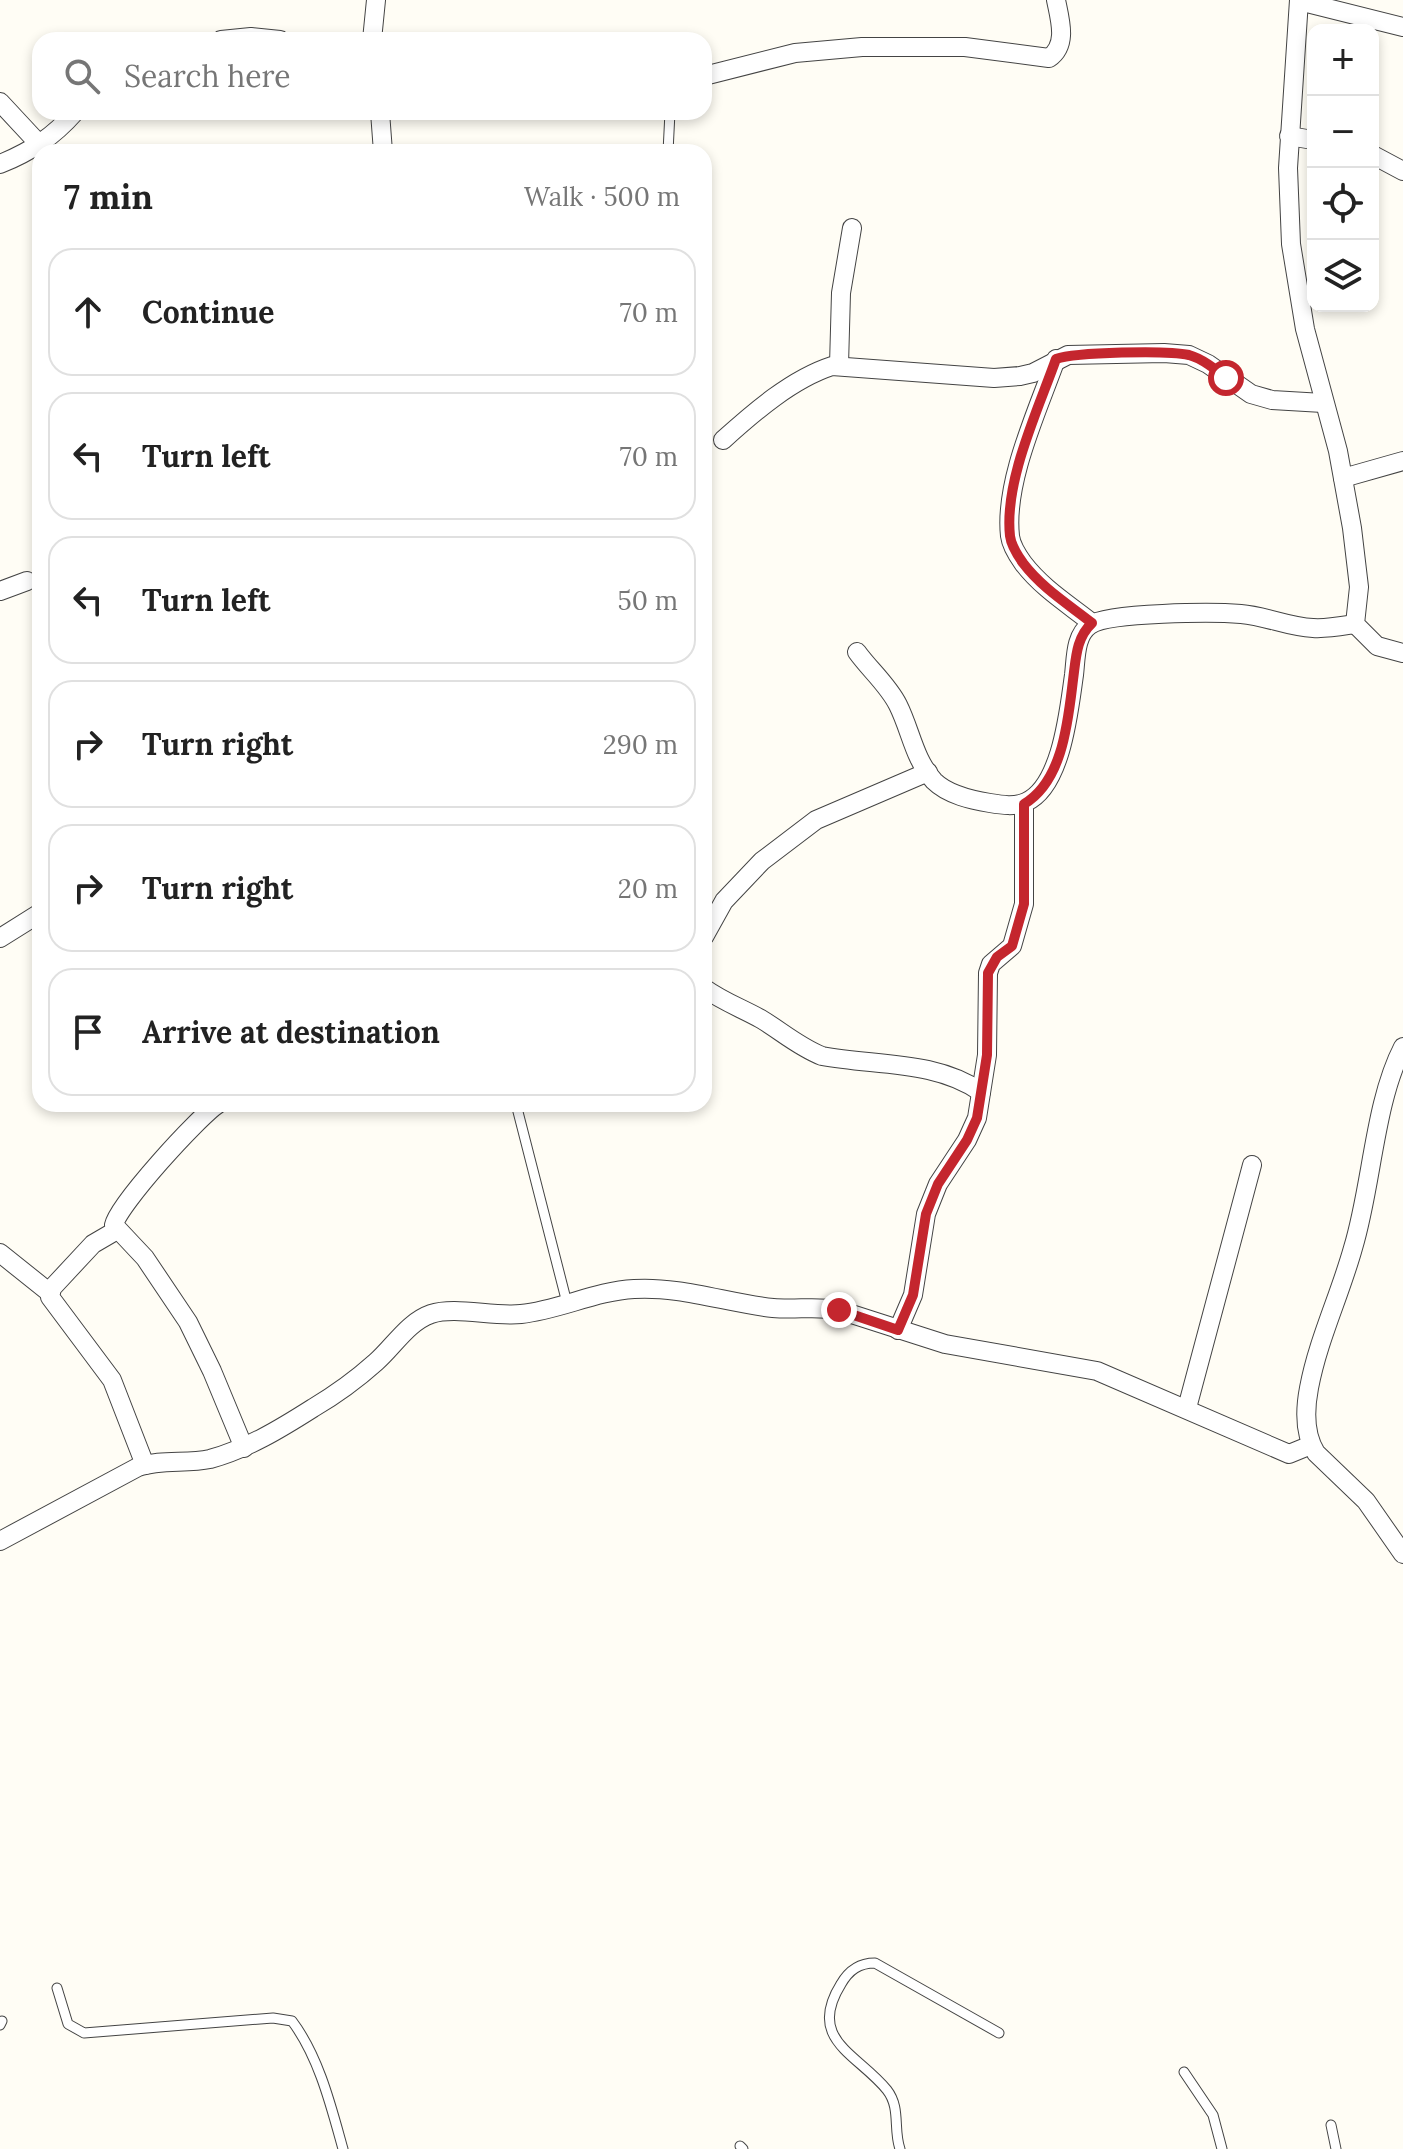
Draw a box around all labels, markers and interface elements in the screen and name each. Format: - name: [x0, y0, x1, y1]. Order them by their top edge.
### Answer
- map controls: [1307, 24, 1379, 312]
- button: +: [1307, 24, 1379, 96]
- search box: [32, 32, 712, 120]
- icon: search: [60, 54, 104, 98]
- text: Search here: [124, 57, 291, 95]
- button: −: [1307, 96, 1379, 168]
- button: locate: [1307, 168, 1379, 240]
- text: 7 min: [64, 175, 153, 218]
- text: Walk · 500 m: [524, 180, 680, 213]
- button: layers: [1307, 240, 1379, 312]
- icon: ahead: [66, 290, 110, 334]
- text: Continue: [142, 293, 274, 331]
- text: 70 m: [620, 296, 678, 329]
- route start: [1208, 360, 1244, 396]
- icon: left: [66, 434, 110, 478]
- text: Turn left: [142, 437, 270, 475]
- text: 70 m: [620, 440, 678, 473]
- icon: left: [66, 578, 110, 622]
- text: Turn left: [142, 581, 270, 619]
- text: 50 m: [618, 584, 678, 617]
- icon: right: [66, 722, 110, 766]
- text: Turn right: [142, 725, 293, 763]
- text: 290 m: [603, 728, 678, 761]
- icon: right: [66, 866, 110, 910]
- text: Turn right: [142, 869, 293, 907]
- text: 20 m: [618, 872, 678, 905]
- icon: arrive: [66, 1010, 110, 1054]
- text: Arrive at destination: [142, 1013, 440, 1051]
- route end: [821, 1292, 857, 1328]

